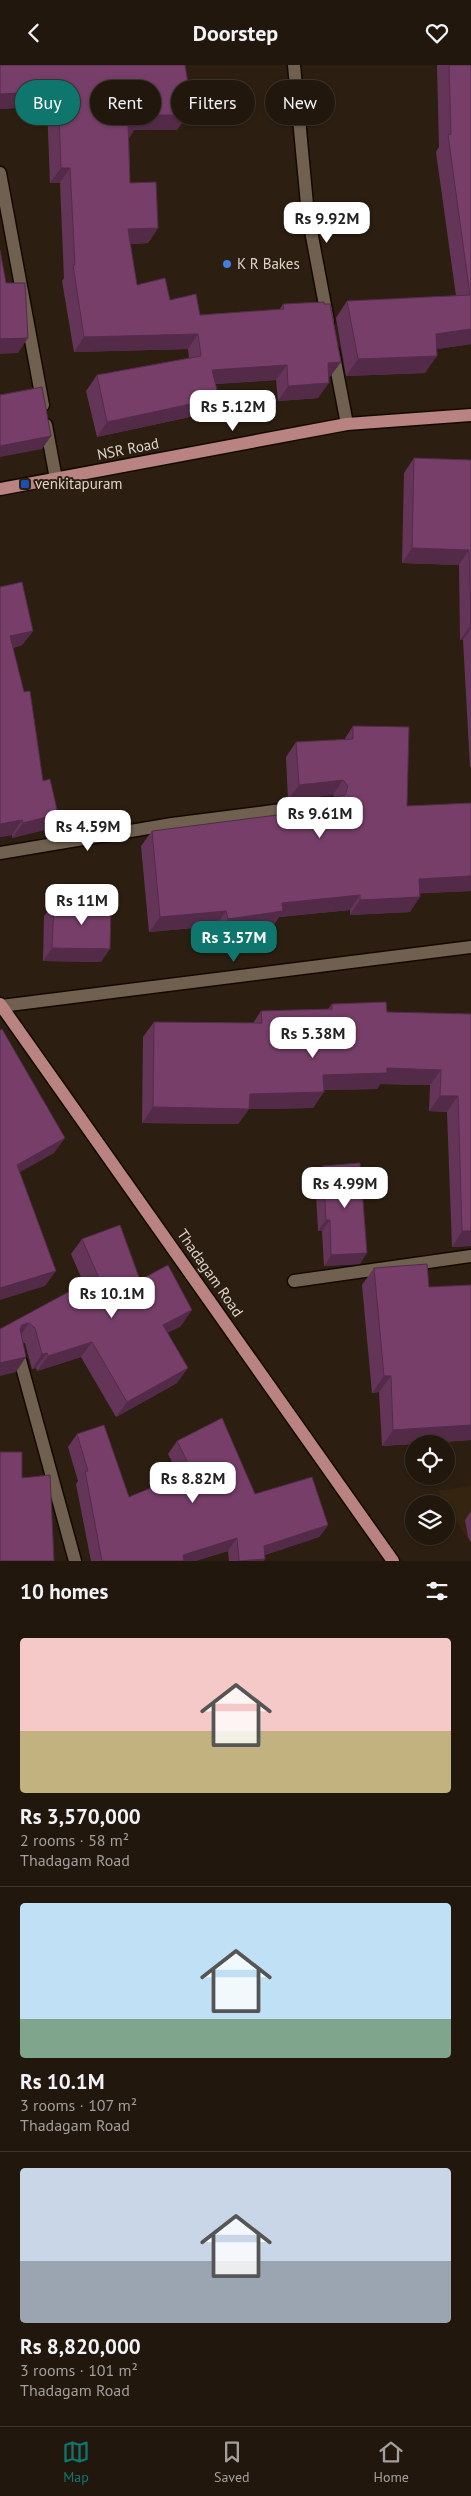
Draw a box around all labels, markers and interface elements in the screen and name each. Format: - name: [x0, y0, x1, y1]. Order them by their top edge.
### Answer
- icon: back: [20, 19, 48, 47]
- text: Doorstep: [193, 19, 278, 47]
- icon: heart: [423, 19, 451, 47]
- chip: Buy: [15, 80, 80, 125]
- chip: Rent: [90, 80, 161, 125]
- chip: Filters: [171, 80, 255, 125]
- chip: New: [265, 80, 335, 125]
- pin: Rs 9.92M: [275, 201, 379, 244]
- text: Rs 9.92M: [295, 208, 359, 228]
- place label: K R Bakes: [237, 254, 300, 273]
- marker: K R Bakes: [221, 258, 233, 270]
- pin: Rs 5.12M: [181, 389, 285, 432]
- text: Rs 5.12M: [201, 396, 265, 416]
- street label: NSR Road: [95, 433, 161, 464]
- place label: venkitapuram: [35, 474, 123, 493]
- marker: venkitapuram: [19, 478, 31, 490]
- pin: Rs 9.61M: [268, 797, 372, 839]
- text: Rs 9.61M: [288, 803, 352, 823]
- pin: Rs 4.59M: [36, 809, 140, 852]
- text: Rs 4.59M: [56, 816, 120, 836]
- pin: Rs 11M: [41, 883, 123, 926]
- text: Rs 11M: [56, 890, 108, 910]
- pin: Rs 3.57M: [182, 921, 286, 963]
- text: Rs 3.57M: [202, 927, 266, 947]
- pin: Rs 5.38M: [261, 1017, 365, 1059]
- text: Rs 5.38M: [281, 1023, 345, 1043]
- pin: Rs 4.99M: [293, 1167, 397, 1209]
- text: Rs 4.99M: [313, 1173, 377, 1193]
- street label: Thadagam Road: [173, 1225, 248, 1320]
- pin: Rs 10.1M: [60, 1277, 164, 1319]
- text: Rs 10.1M: [80, 1283, 144, 1303]
- map controls: [405, 1435, 455, 1545]
- button: locate: [405, 1435, 455, 1485]
- pin: Rs 8.82M: [141, 1461, 245, 1504]
- text: Rs 8.82M: [161, 1468, 225, 1488]
- button: layers: [405, 1495, 455, 1545]
- icon: filters: [423, 1577, 451, 1605]
- text: 10 homes: [20, 1578, 108, 1605]
- icon: home: [191, 1670, 281, 1760]
- text: Rs 3,570,000: [20, 1803, 141, 1830]
- text: 2 rooms · 58 m²: [20, 1830, 129, 1850]
- text: Thadagam Road: [20, 1850, 130, 1870]
- icon: home: [191, 1936, 281, 2026]
- text: Rs 10.1M: [20, 2068, 105, 2095]
- text: 3 rooms · 107 m²: [20, 2095, 137, 2115]
- text: Thadagam Road: [20, 2115, 130, 2135]
- icon: home: [191, 2201, 281, 2291]
- text: Rs 8,820,000: [20, 2333, 141, 2360]
- text: 3 rooms · 101 m²: [20, 2360, 138, 2380]
- text: Thadagam Road: [20, 2380, 130, 2400]
- tab: Map: [62, 2438, 90, 2486]
- tab: Saved: [214, 2438, 250, 2486]
- tab: Home: [374, 2438, 409, 2486]

